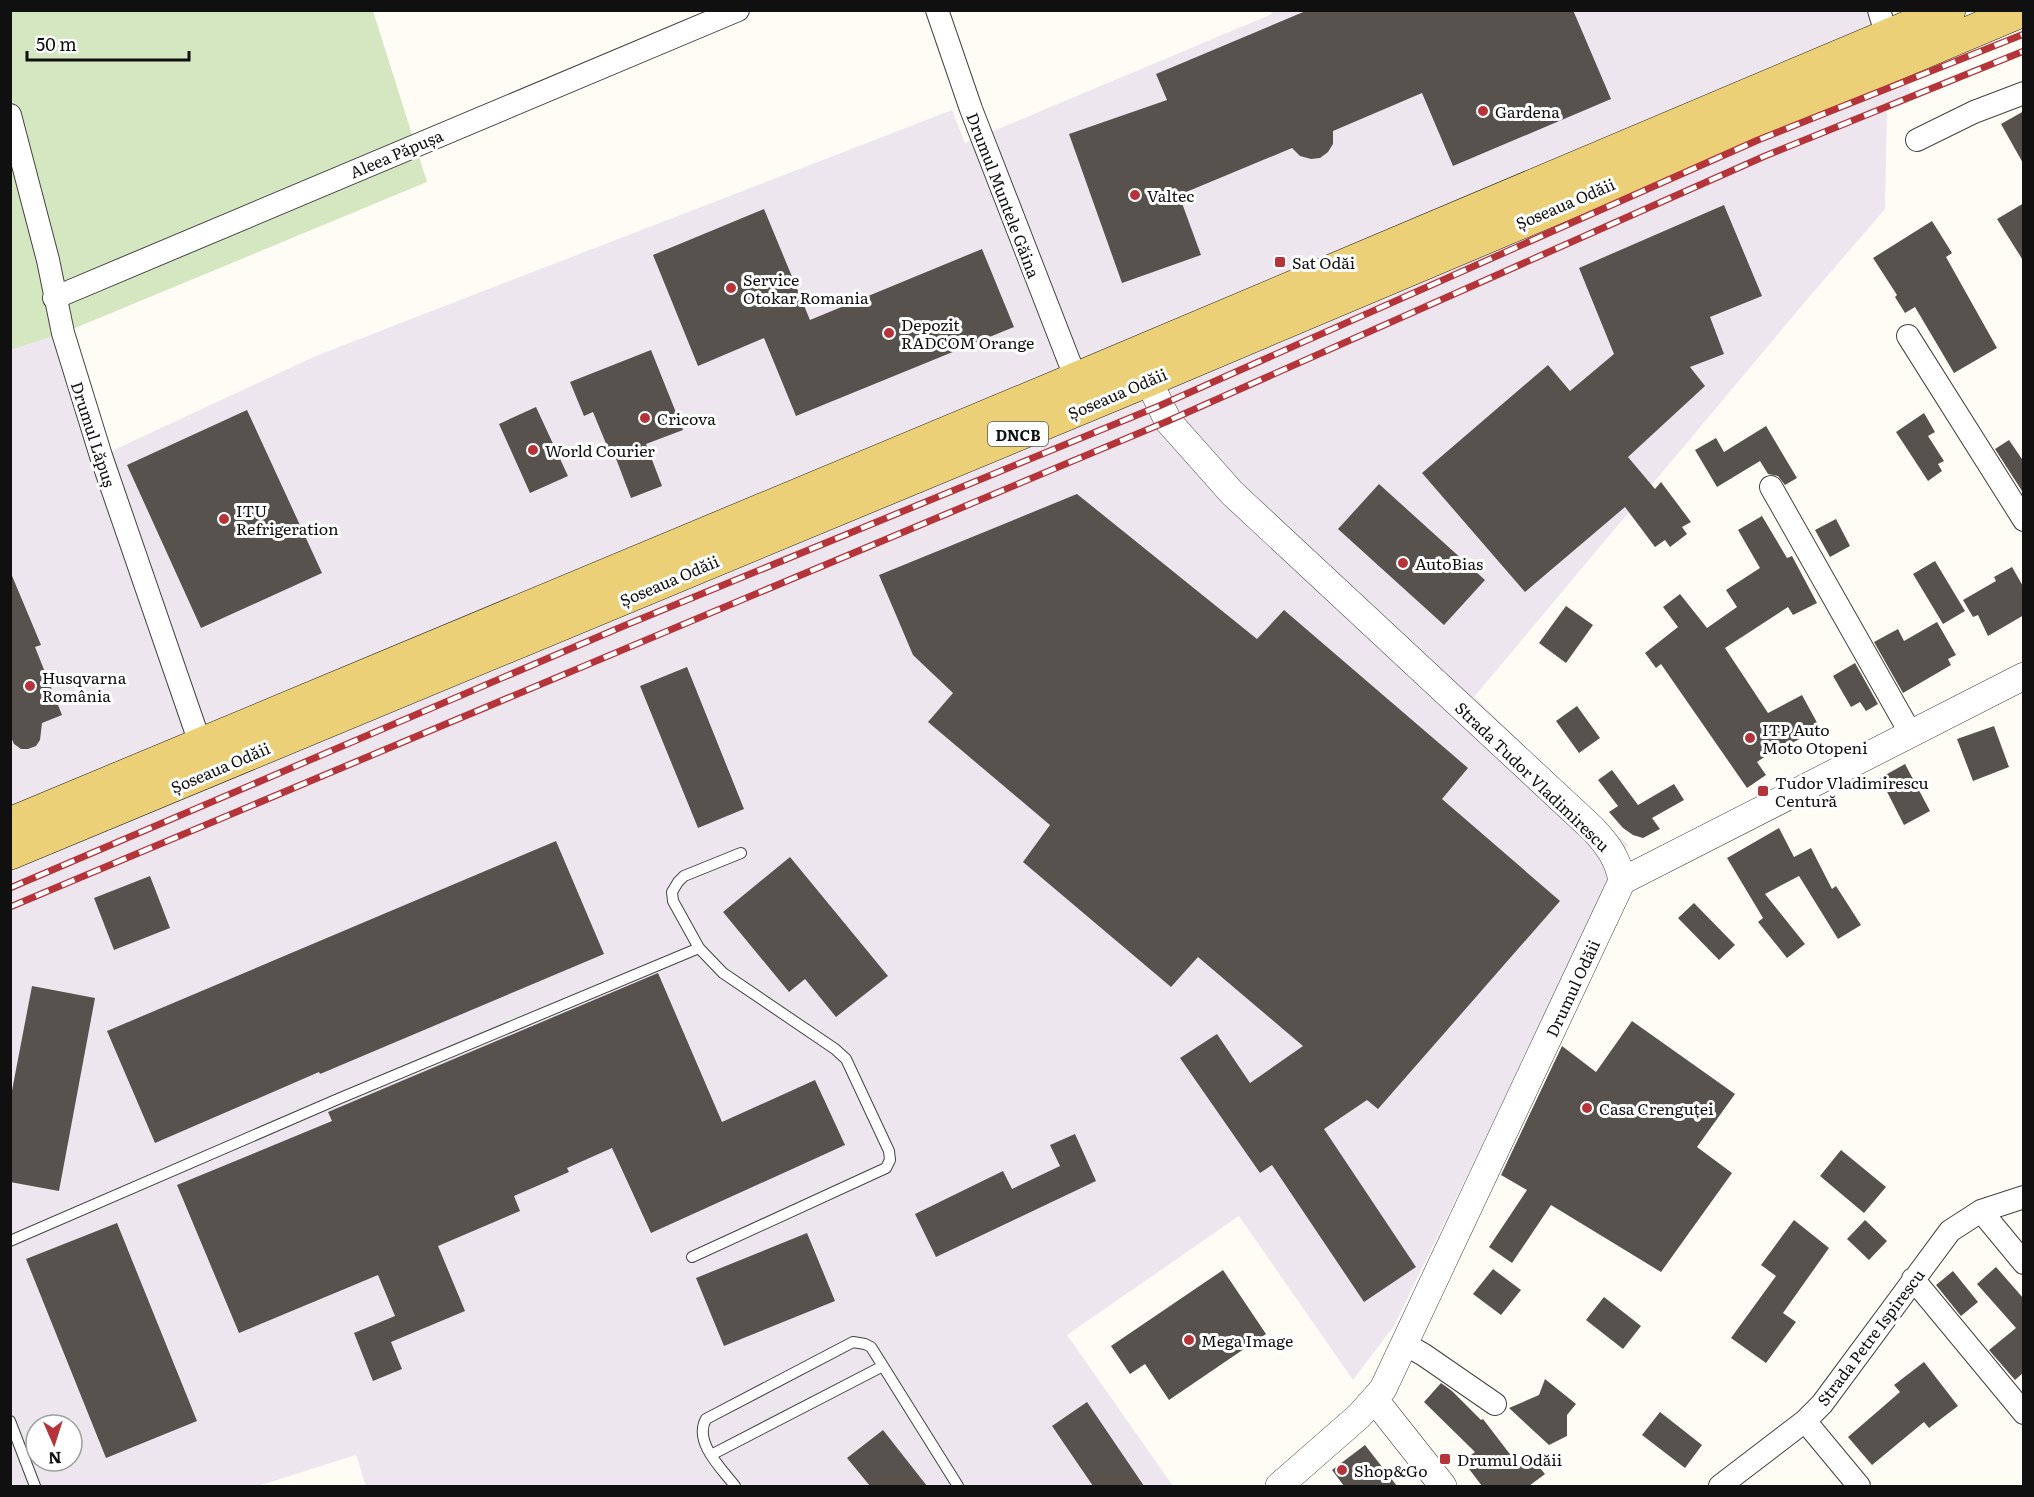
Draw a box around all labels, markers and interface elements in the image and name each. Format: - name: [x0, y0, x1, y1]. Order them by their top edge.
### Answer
- scale bar: [27, 24, 189, 62]
- text: 50 m: [36, 30, 77, 57]
- place label: Gardena: [1495, 99, 1560, 123]
- marker: Gardena: [1476, 104, 1490, 118]
- street label: Drumul Muntele Găina: [961, 109, 1047, 282]
- street label: Aleea Păpușa: [346, 122, 447, 183]
- street label: Șoseaua Odăii: [1512, 171, 1618, 235]
- place label: Valtec: [1147, 183, 1194, 207]
- marker: Valtec: [1128, 188, 1142, 202]
- place label: Sat Odăi: [1292, 250, 1355, 274]
- marker: Sat Odăi: [1273, 255, 1287, 269]
- place label: Service Otokar Romania: [743, 267, 869, 309]
- marker: Service Otokar Romania: [724, 281, 738, 295]
- place label: Depozit RADCOM Orange: [901, 312, 1034, 354]
- marker: Depozit RADCOM Orange: [882, 326, 896, 340]
- street label: Șoseaua Odăii: [1064, 361, 1170, 425]
- street label: Drumul Lăpuș: [66, 378, 122, 490]
- place label: Cricova: [657, 406, 716, 430]
- marker: Cricova: [638, 411, 652, 425]
- road number: DNCB: [988, 422, 1048, 446]
- place label: World Courier: [545, 438, 655, 462]
- marker: World Courier: [526, 443, 540, 457]
- place label: ITU Refrigeration: [236, 498, 339, 540]
- marker: ITU Refrigeration: [217, 512, 231, 526]
- street label: Șoseaua Odăii: [616, 548, 722, 612]
- place label: AutoBias: [1415, 551, 1483, 575]
- marker: AutoBias: [1396, 556, 1410, 570]
- place label: Husqvarna România: [42, 665, 127, 707]
- marker: Husqvarna România: [23, 679, 37, 693]
- street label: Strada Tudor Vladimirescu: [1450, 695, 1616, 857]
- place label: ITP Auto Moto Otopeni: [1762, 717, 1868, 759]
- marker: ITP Auto Moto Otopeni: [1743, 731, 1757, 745]
- street label: Șoseaua Odăii: [167, 735, 273, 799]
- place label: Tudor Vladimirescu Centură: [1775, 770, 1929, 812]
- marker: Tudor Vladimirescu Centură: [1756, 784, 1770, 798]
- street label: Drumul Odăii: [1539, 935, 1605, 1041]
- place label: Casa Crenguței: [1599, 1096, 1714, 1120]
- marker: Casa Crenguței: [1580, 1101, 1594, 1115]
- street label: Strada Petre Ispirescu: [1811, 1264, 1929, 1410]
- place label: Mega Image: [1201, 1328, 1293, 1352]
- marker: Mega Image: [1182, 1333, 1196, 1347]
- north arrow: [24, 1413, 84, 1473]
- text: N: [47, 1447, 62, 1471]
- place label: Drumul Odăii: [1457, 1447, 1562, 1471]
- marker: Drumul Odăii: [1438, 1452, 1452, 1466]
- place label: Shop&Go: [1354, 1458, 1428, 1482]
- marker: Shop&Go: [1335, 1463, 1349, 1477]

